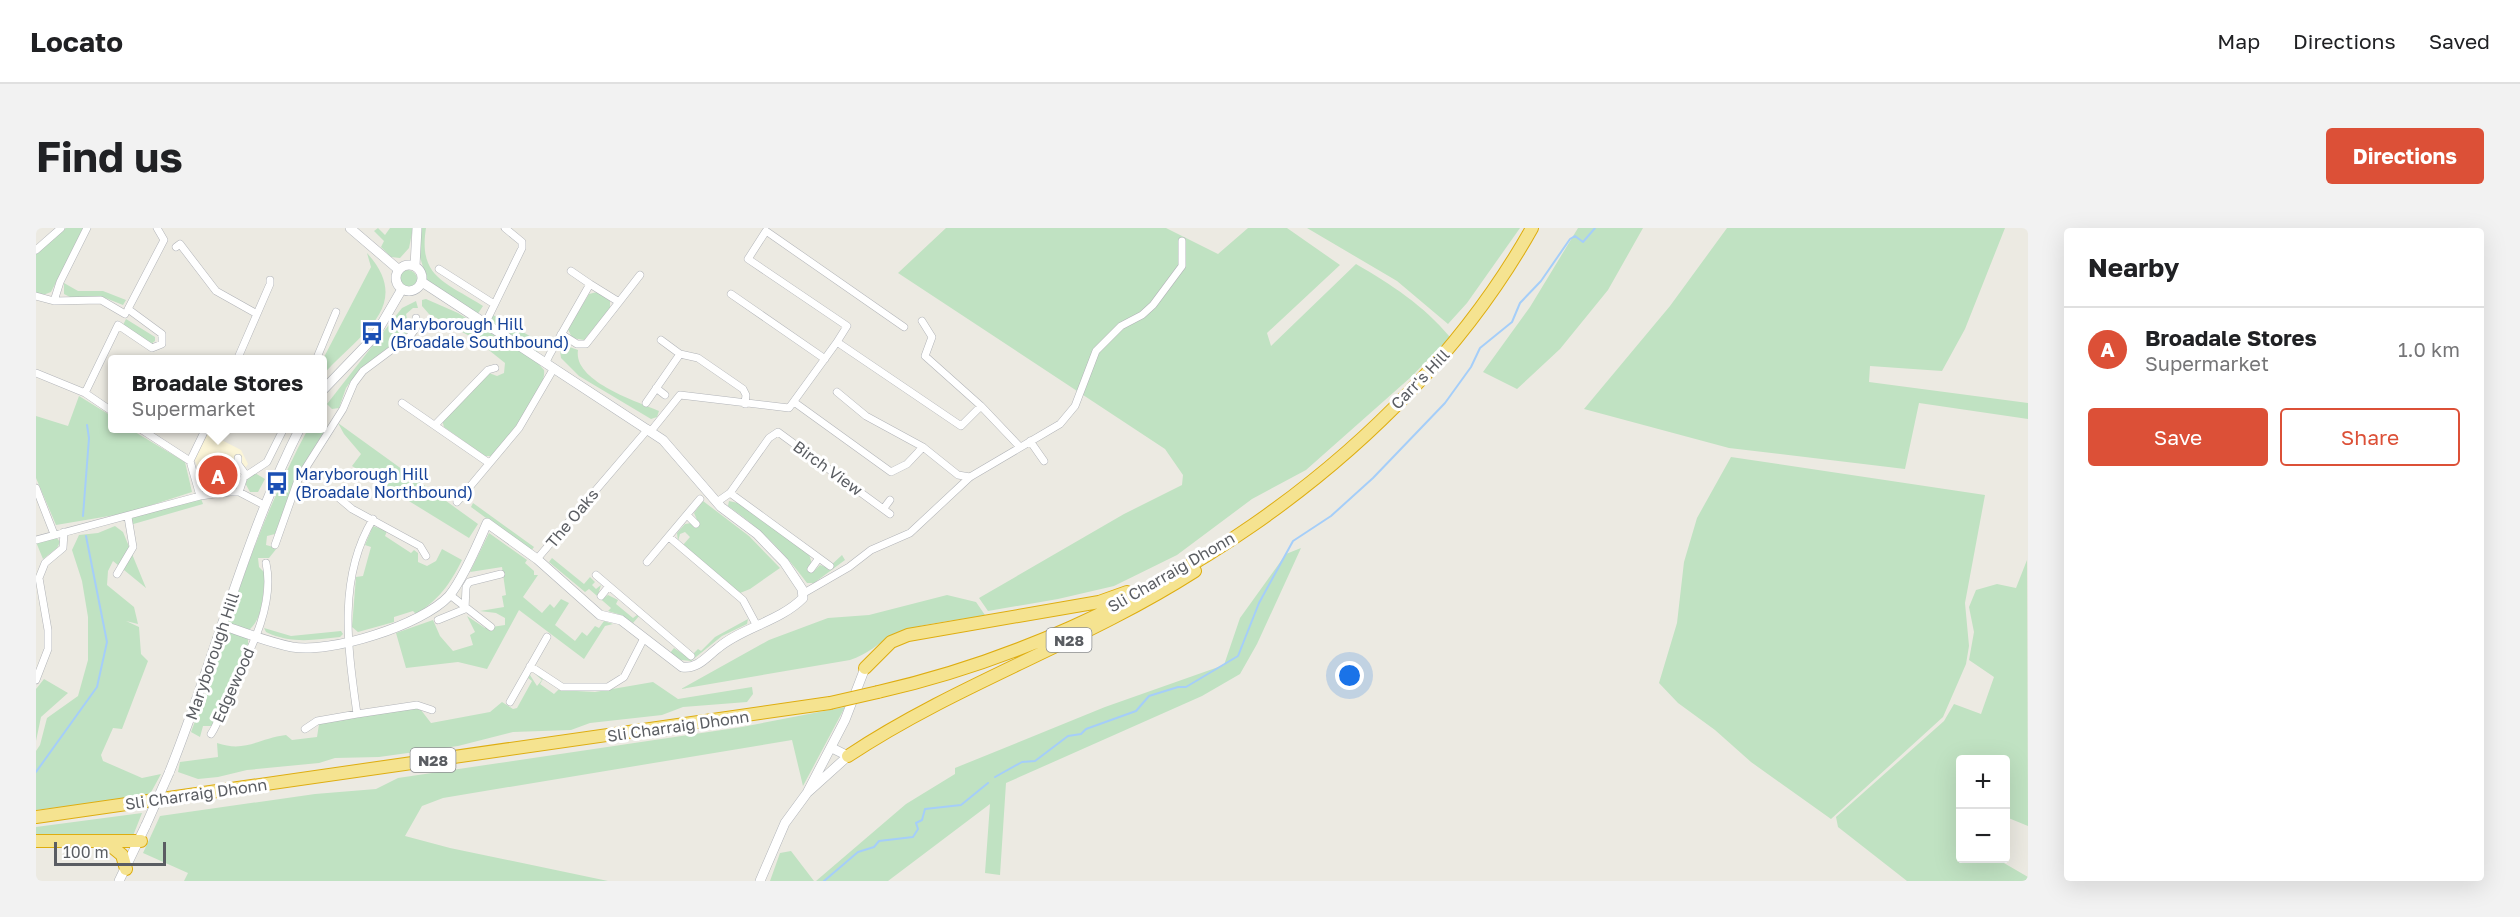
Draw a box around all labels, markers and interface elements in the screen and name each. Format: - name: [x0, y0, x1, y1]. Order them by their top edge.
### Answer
- text: Locato: [30, 25, 123, 58]
- text: Map: [2217, 28, 2260, 54]
- text: Directions: [2293, 28, 2396, 54]
- text: Saved: [2429, 28, 2490, 54]
- button: Directions: [2326, 128, 2484, 184]
- text: Find us: [36, 131, 183, 181]
- text: Nearby: [2088, 252, 2179, 283]
- place label: Maryborough Hill (Broadale Southbound): [390, 314, 569, 352]
- bus stop icon: Maryborough Hill (Broadale Southbound): [359, 320, 385, 346]
- text: Broadale Stores: [2145, 324, 2317, 351]
- text: A: [2100, 337, 2115, 361]
- text: 1.0 km: [2398, 337, 2460, 361]
- street label: Carr's Hill: [1387, 345, 1453, 413]
- text: Supermarket: [2145, 351, 2269, 375]
- popup: [108, 355, 327, 433]
- text: Broadale Stores: [132, 369, 303, 396]
- text: Supermarket: [132, 396, 255, 420]
- button: Save: [2088, 408, 2268, 466]
- button: Share: [2280, 408, 2460, 466]
- street label: Birch View: [789, 436, 867, 500]
- pin: A: [198, 452, 237, 498]
- place label: Maryborough Hill (Broadale Northbound): [295, 464, 473, 502]
- bus stop icon: Maryborough Hill (Broadale Northbound): [264, 470, 290, 496]
- street label: The Oaks: [541, 484, 603, 552]
- street label: Sli Charraig Dhonn: [1104, 528, 1238, 616]
- street label: Maryborough Hill: [181, 590, 243, 722]
- road number: N28: [1046, 628, 1092, 652]
- street label: Edgewood: [208, 644, 258, 726]
- your location: [1335, 661, 1364, 690]
- street label: Sli Charraig Dhonn: [606, 706, 750, 746]
- road number: N28: [410, 748, 456, 772]
- map controls: [1956, 755, 2010, 863]
- button: +: [1956, 755, 2010, 809]
- street label: Sli Charraig Dhonn: [124, 774, 268, 814]
- button: −: [1956, 809, 2010, 863]
- scale bar: [54, 839, 166, 866]
- text: 100 m: [63, 842, 109, 862]

